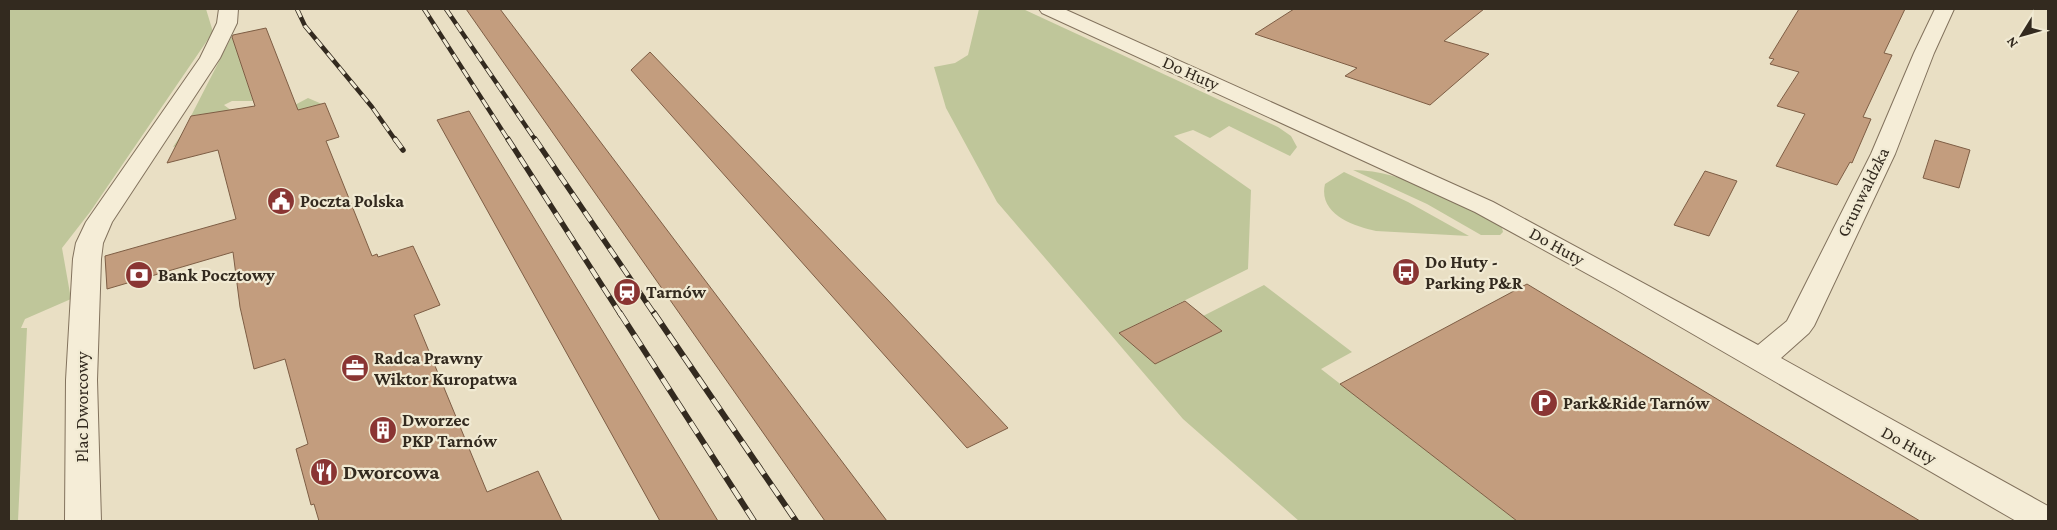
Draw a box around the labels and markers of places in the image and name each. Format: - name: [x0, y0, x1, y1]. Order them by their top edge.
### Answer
- public building icon: Poczta Polska: [266, 186, 296, 216]
- place label: Poczta Polska: [300, 191, 404, 211]
- place label: Do Huty - Parking P&R: [1425, 252, 1524, 293]
- bus stop icon: Do Huty - Parking P&R: [1391, 257, 1421, 287]
- bank icon: Bank Pocztowy: [124, 260, 154, 290]
- place label: Bank Pocztowy: [158, 265, 275, 285]
- station icon: Tarnów: [612, 277, 642, 307]
- place label: Tarnów: [646, 282, 707, 302]
- place label: Radca Prawny Wiktor Kuropatwa: [373, 348, 518, 389]
- office icon: Radca Prawny Wiktor Kuropatwa: [340, 353, 370, 383]
- parking icon: Park&Ride Tarnów: [1529, 388, 1559, 418]
- place label: Park&Ride Tarnów: [1563, 393, 1710, 413]
- place label: Dworzec PKP Tarnów: [402, 410, 498, 451]
- building icon: Dworzec PKP Tarnów: [368, 415, 398, 445]
- restaurant icon: Dworcowa: [309, 457, 339, 487]
- place label: Dworcowa: [343, 460, 440, 484]

